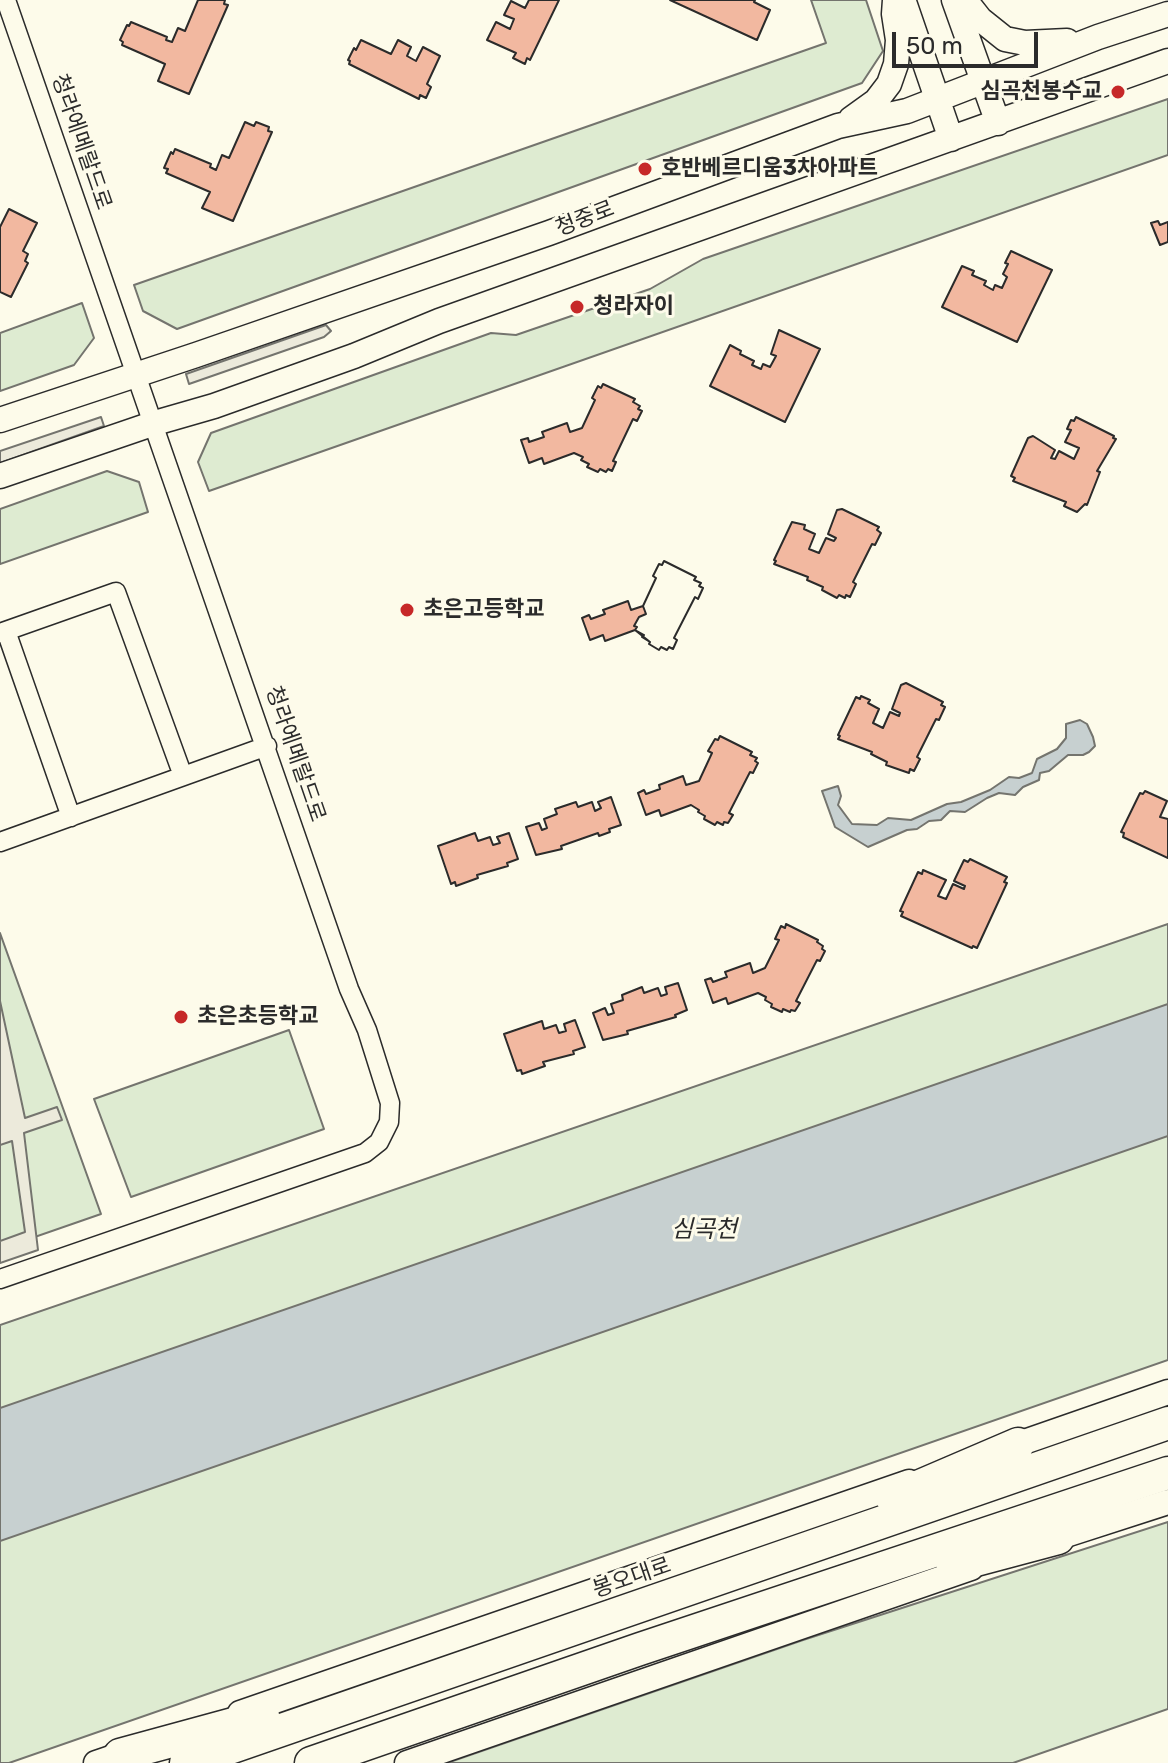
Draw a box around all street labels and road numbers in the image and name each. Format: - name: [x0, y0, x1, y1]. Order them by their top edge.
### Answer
- street label: 청라에메랄드로: [45, 71, 117, 213]
- street label: 청중로: [552, 196, 618, 242]
- street label: 청라에메랄드로: [259, 683, 331, 825]
- street label: 봉오대로: [589, 1552, 675, 1604]

